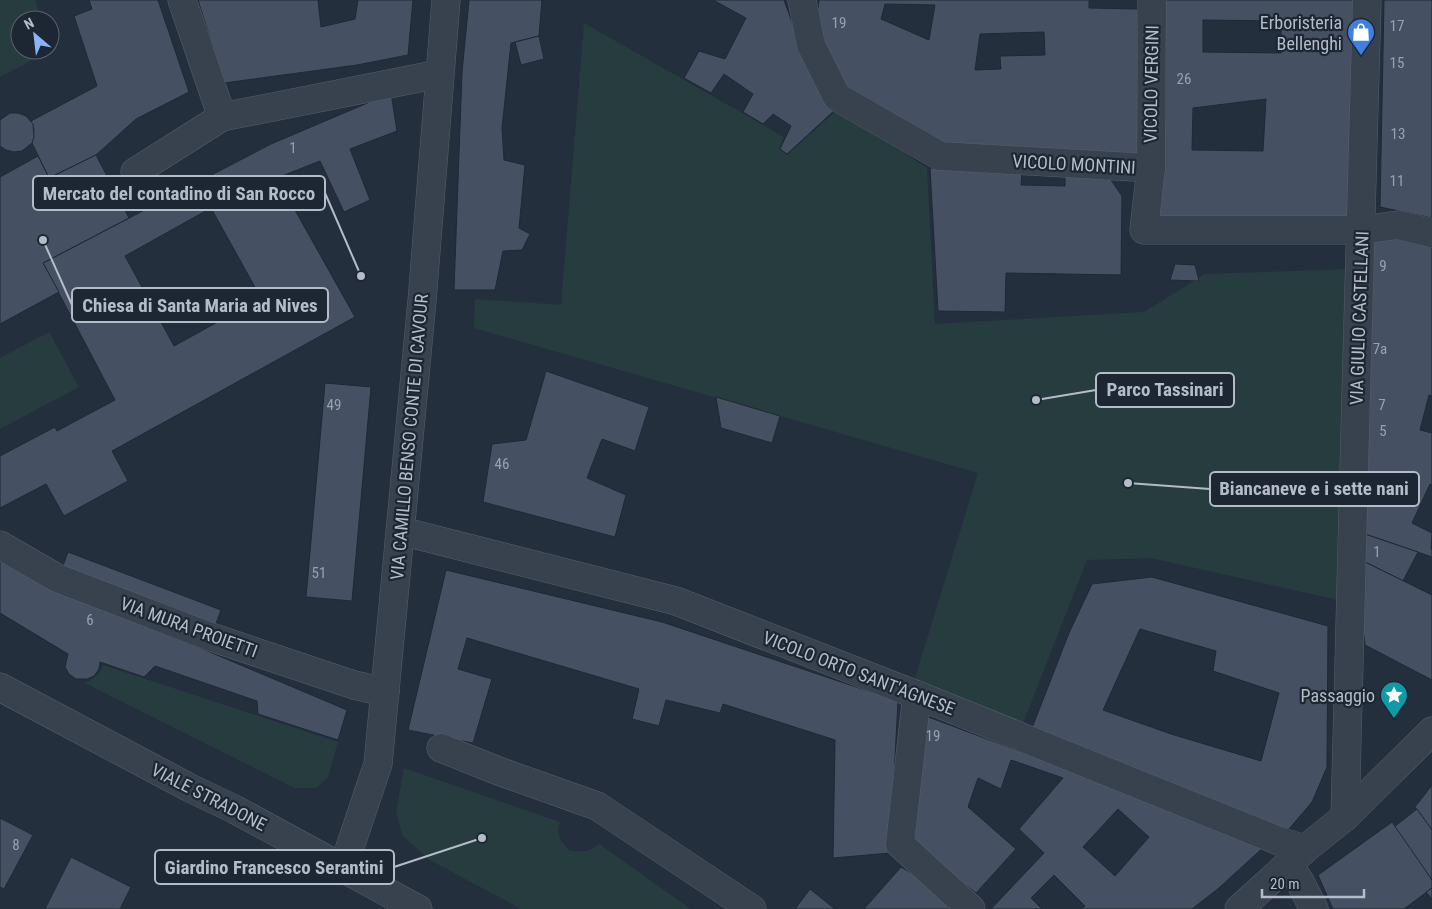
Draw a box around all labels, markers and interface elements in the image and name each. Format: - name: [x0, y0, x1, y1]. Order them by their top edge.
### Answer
- north arrow: [10, 10, 60, 60]
- place label: Erboristeria Bellenghi: [1260, 12, 1342, 54]
- text: N: [21, 14, 36, 33]
- house number: 19: [832, 14, 846, 32]
- shop icon: Erboristeria Bellenghi: [1346, 17, 1376, 56]
- house number: 17: [1390, 17, 1404, 35]
- street label: VICOLO VERGINI: [1139, 25, 1163, 143]
- house number: 15: [1390, 54, 1404, 72]
- house number: 26: [1177, 70, 1191, 88]
- house number: 13: [1391, 125, 1405, 143]
- house number: 1: [289, 139, 297, 157]
- street label: VICOLO MONTINI: [1012, 150, 1136, 178]
- house number: 11: [1390, 172, 1404, 190]
- callout: Mercato del contadino di San Rocco: [33, 176, 325, 210]
- text: Mercato del contadino di San Rocco: [43, 182, 315, 205]
- street label: VIA GIULIO CASTELLANI: [1345, 231, 1373, 405]
- house number: 9: [1379, 257, 1387, 275]
- callout: Chiesa di Santa Maria ad Nives: [72, 288, 328, 322]
- street label: VIA CAMILLO BENSO CONTE DI CAVOUR: [386, 293, 432, 581]
- text: Chiesa di Santa Maria ad Nives: [82, 294, 318, 317]
- house number: 7a: [1373, 340, 1387, 358]
- callout: Parco Tassinari: [1096, 373, 1234, 407]
- text: Parco Tassinari: [1107, 378, 1223, 401]
- house number: 49: [327, 396, 341, 414]
- house number: 7: [1378, 396, 1386, 414]
- house number: 5: [1379, 422, 1387, 440]
- house number: 46: [495, 455, 509, 473]
- callout: Biancaneve e i sette nani: [1210, 472, 1419, 506]
- text: Biancaneve e i sette nani: [1219, 477, 1409, 500]
- house number: 1: [1373, 543, 1381, 561]
- house number: 51: [312, 564, 326, 582]
- street label: VIA MURA PROIETTI: [118, 592, 260, 662]
- house number: 6: [86, 611, 94, 629]
- street label: VICOLO ORTO SANT'AGNESE: [760, 627, 958, 719]
- place icon: Passaggio: [1379, 680, 1409, 719]
- place label: Passaggio: [1301, 685, 1375, 706]
- house number: 19: [926, 727, 940, 745]
- street label: VIALE STRADONE: [148, 759, 270, 835]
- house number: 8: [12, 836, 20, 854]
- callout: Giardino Francesco Serantini: [155, 850, 394, 884]
- text: Giardino Francesco Serantini: [165, 856, 383, 879]
- scale bar: [1262, 866, 1364, 898]
- text: 20 m: [1270, 875, 1300, 893]

